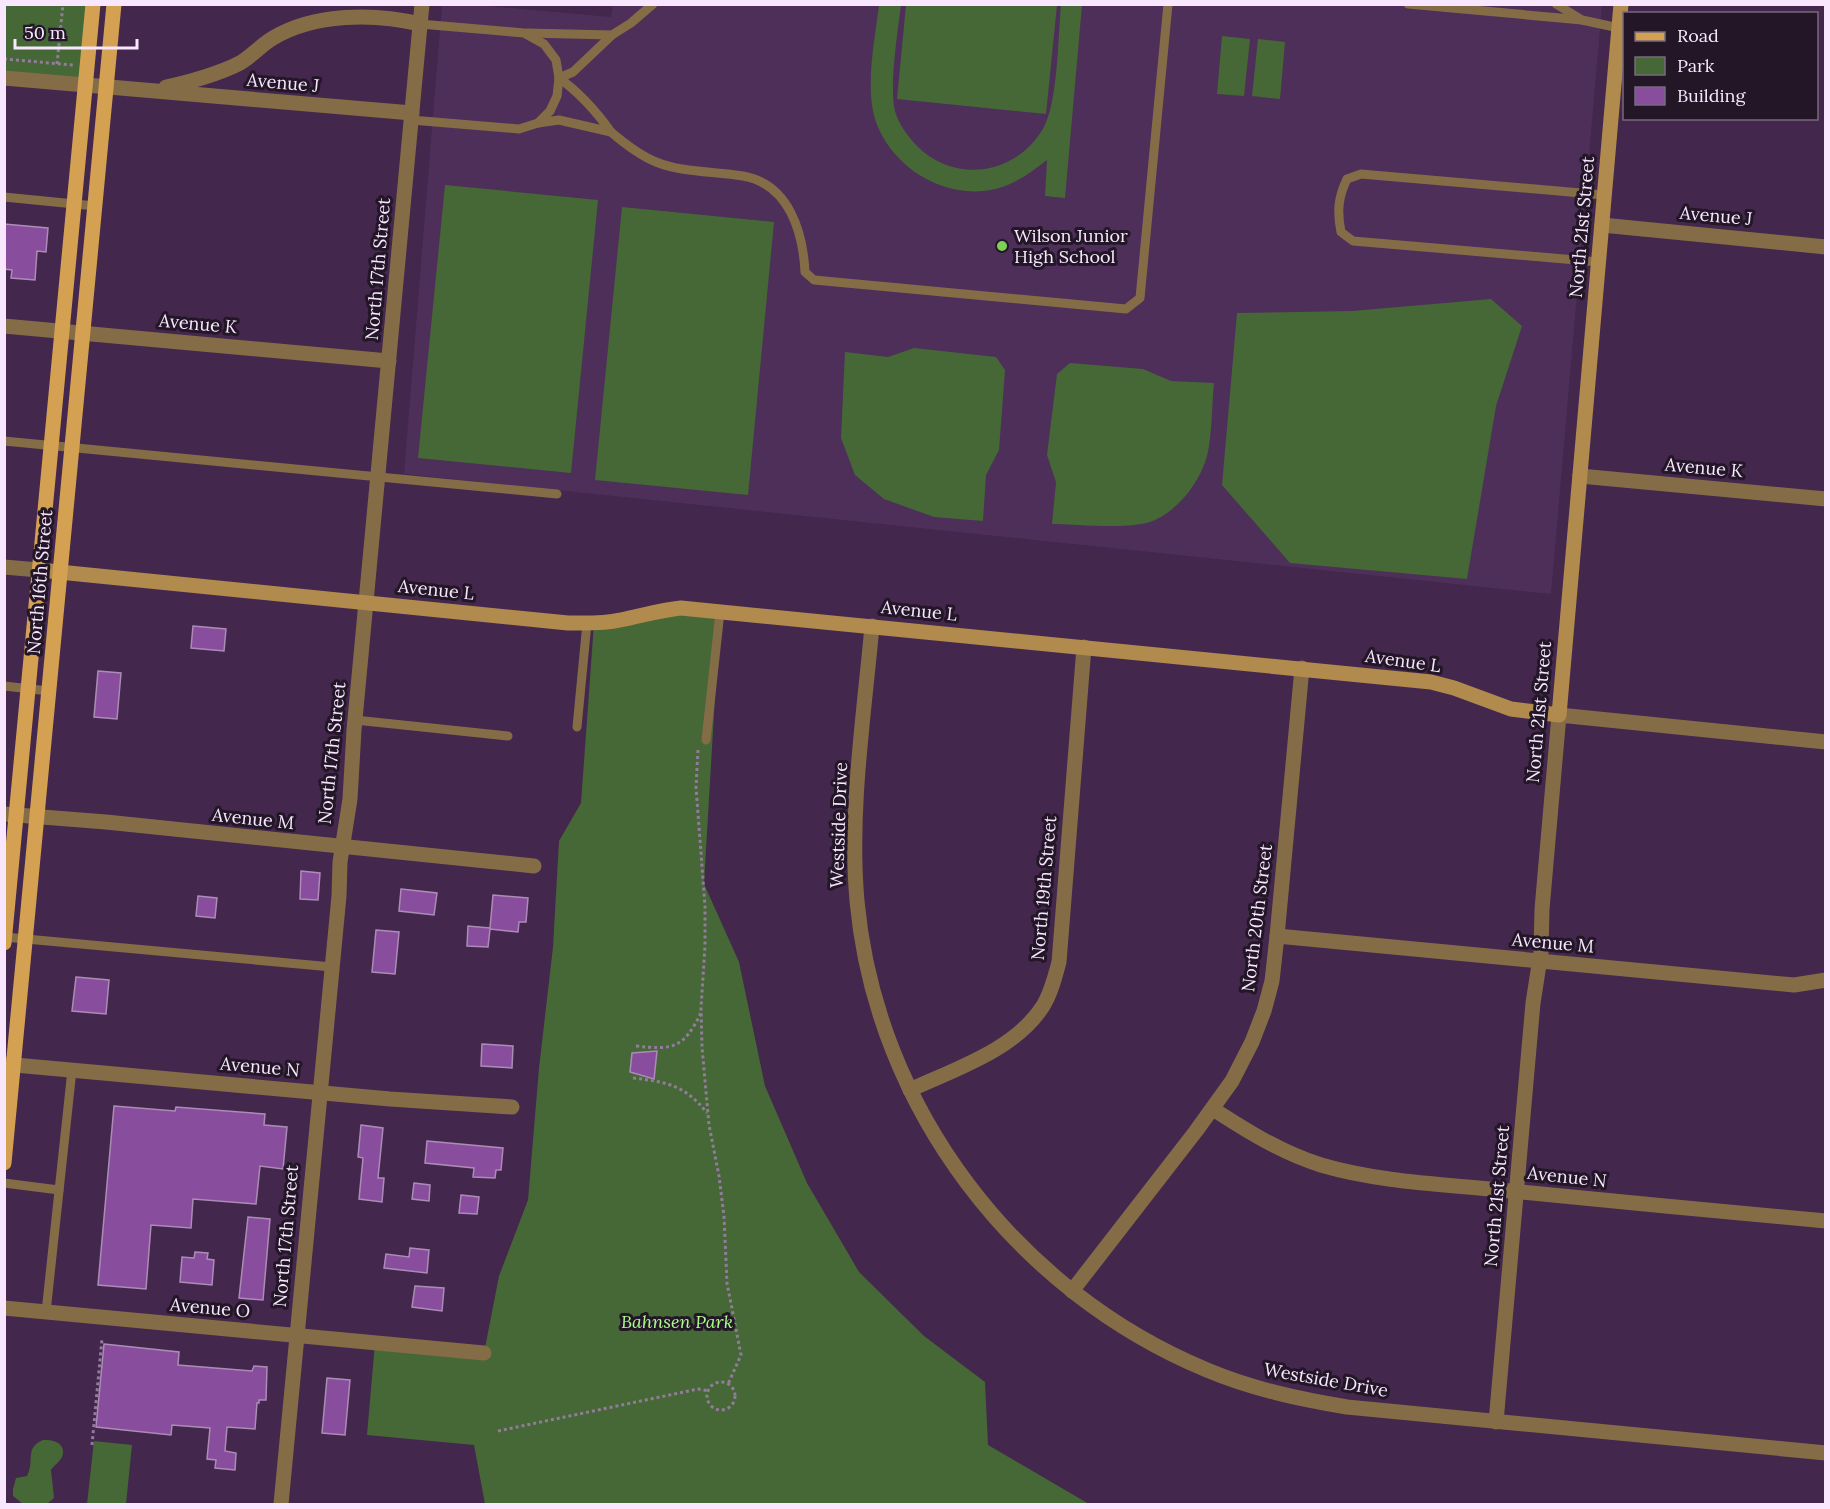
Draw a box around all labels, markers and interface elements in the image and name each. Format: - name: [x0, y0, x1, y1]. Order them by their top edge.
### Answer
- scale bar: [15, 12, 136, 50]
- legend: [1623, 12, 1818, 120]
- text: 50 m: [24, 21, 66, 44]
- text: Road: [1677, 24, 1719, 47]
- text: Park: [1677, 54, 1715, 77]
- street label: Avenue J: [245, 68, 320, 97]
- text: Building: [1677, 84, 1747, 107]
- street label: North 21st Street: [1564, 155, 1599, 299]
- street label: North 17th Street: [360, 197, 395, 341]
- street label: Avenue J: [1678, 201, 1753, 230]
- place label: Wilson Junior High School: [1014, 224, 1128, 268]
- marker: Wilson Junior High School: [995, 239, 1009, 253]
- street label: Avenue K: [157, 309, 239, 338]
- street label: Avenue K: [1663, 453, 1745, 482]
- street label: North 16th Street: [22, 509, 57, 655]
- street label: Avenue L: [396, 574, 476, 605]
- street label: Avenue L: [879, 595, 959, 626]
- street label: North 21st Street: [1521, 640, 1556, 784]
- street label: Avenue L: [1363, 644, 1443, 677]
- street label: North 17th Street: [313, 681, 350, 825]
- street label: Westside Drive: [825, 761, 852, 888]
- street label: Avenue M: [210, 803, 295, 834]
- street label: North 19th Street: [1026, 815, 1061, 961]
- street label: North 20th Street: [1236, 843, 1277, 993]
- street label: Avenue M: [1510, 927, 1595, 958]
- street label: Avenue N: [218, 1051, 301, 1081]
- street label: North 21st Street: [1479, 1124, 1514, 1268]
- street label: Avenue N: [1525, 1161, 1608, 1192]
- street label: North 17th Street: [268, 1164, 303, 1308]
- street label: Avenue O: [168, 1292, 251, 1322]
- park label: Bahnsen Park: [621, 1310, 733, 1333]
- street label: Westside Drive: [1262, 1357, 1390, 1402]

